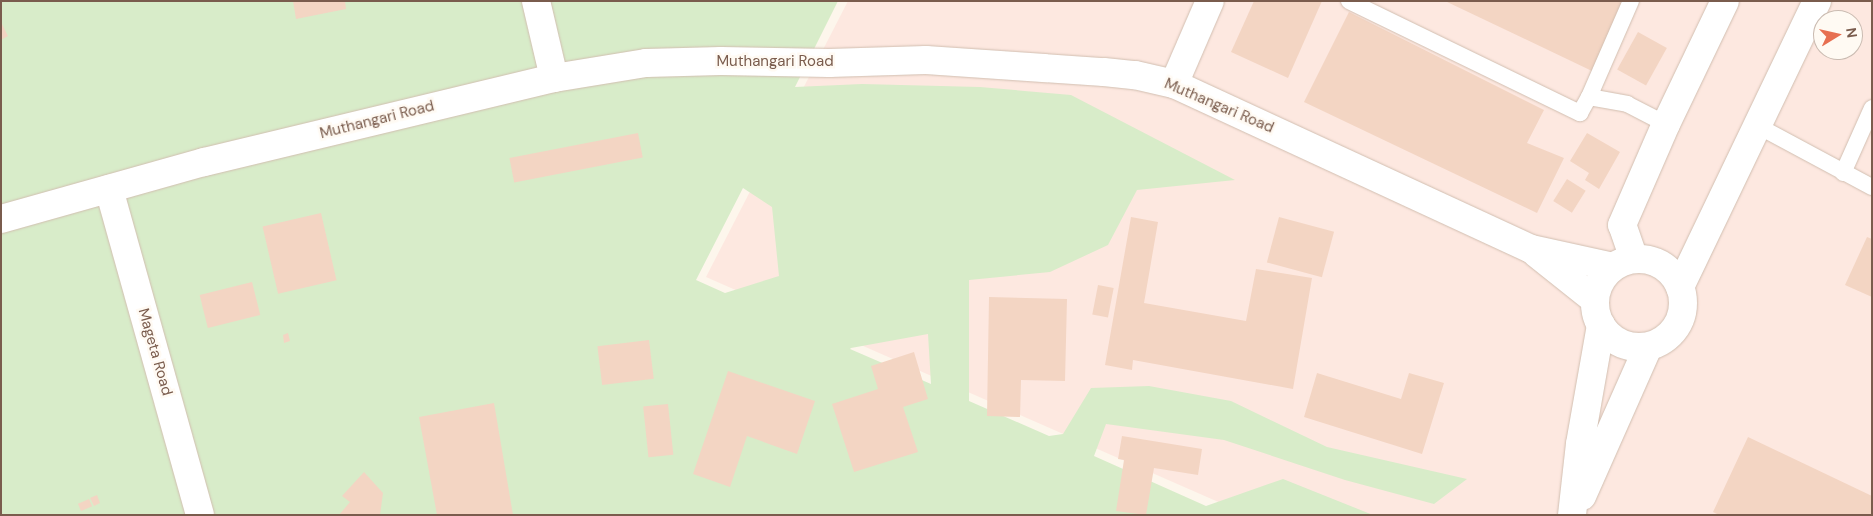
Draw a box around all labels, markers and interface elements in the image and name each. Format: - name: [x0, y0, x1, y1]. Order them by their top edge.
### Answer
- north arrow: [1813, 10, 1863, 60]
- text: N: [1842, 26, 1862, 39]
- street label: Muthangari Road: [716, 53, 834, 71]
- street label: Muthangari Road: [1162, 75, 1276, 137]
- street label: Muthangari Road: [318, 97, 436, 143]
- street label: Mageta Road: [134, 306, 176, 398]

